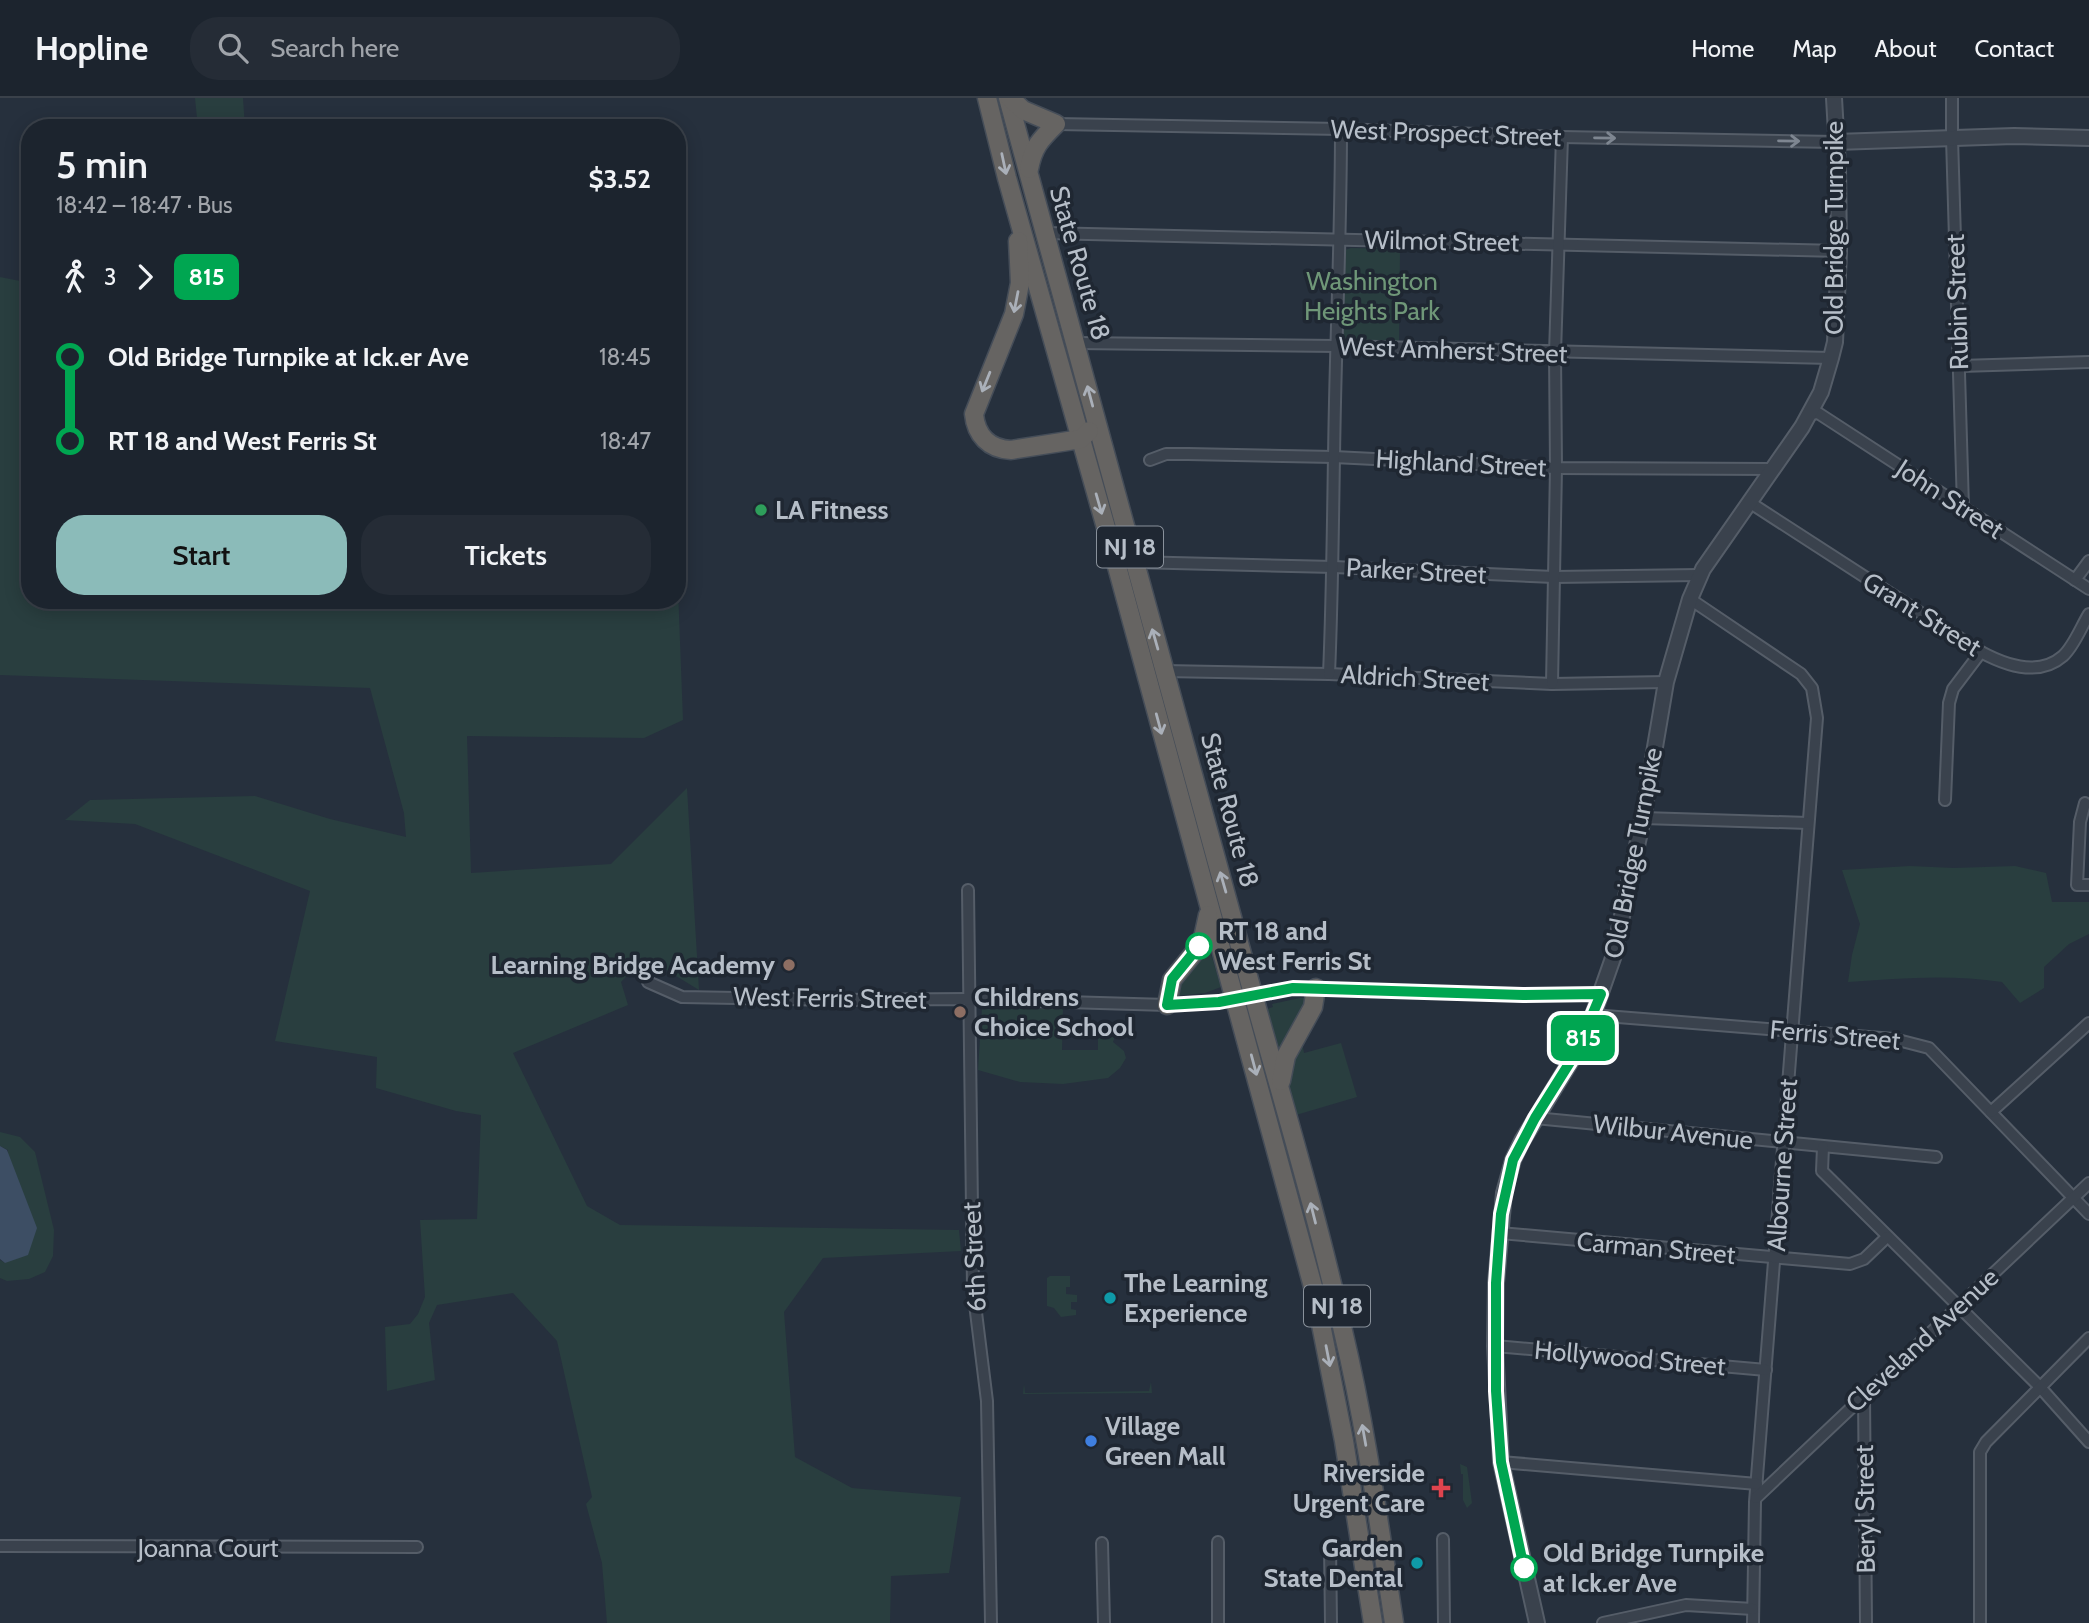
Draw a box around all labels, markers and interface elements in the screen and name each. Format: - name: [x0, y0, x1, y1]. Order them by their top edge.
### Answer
- search box: [190, 17, 680, 80]
- text: Hopline: [35, 28, 148, 68]
- icon: search: [214, 29, 252, 67]
- text: Search here: [270, 32, 399, 64]
- text: Home: [1691, 34, 1754, 63]
- text: Map: [1792, 34, 1837, 63]
- text: About: [1875, 34, 1937, 63]
- text: Contact: [1975, 34, 2054, 63]
- street label: West Prospect Street: [1330, 113, 1562, 153]
- street label: Old Bridge Turnpike: [1818, 121, 1850, 335]
- one-way arrow: [1594, 132, 1617, 145]
- one-way arrow: [1777, 135, 1800, 148]
- text: 5 min: [56, 141, 148, 188]
- one-way arrow: [998, 152, 1011, 175]
- text: $3.52: [588, 163, 651, 195]
- street label: State Route 18: [1043, 182, 1117, 344]
- text: 18:42 – 18:47 · Bus: [56, 191, 233, 219]
- street label: Wilmot Street: [1364, 224, 1520, 258]
- street label: Rubin Street: [1939, 233, 1975, 371]
- icon: walk: [56, 258, 94, 296]
- icon: forward: [126, 258, 164, 296]
- text: 815: [188, 262, 225, 291]
- text: 3: [104, 263, 116, 291]
- park label: Washington Heights Park: [1304, 265, 1440, 327]
- one-way arrow: [1009, 290, 1023, 313]
- street label: West Amherst Street: [1338, 330, 1568, 370]
- text: Old Bridge Turnpike at Ick.er Ave: [108, 341, 469, 373]
- text: 18:45: [599, 343, 651, 371]
- one-way arrow: [979, 371, 992, 393]
- one-way arrow: [1083, 385, 1096, 408]
- text: RT 18 and West Ferris St: [108, 425, 377, 457]
- text: 18:47: [600, 427, 651, 455]
- street label: Highland Street: [1375, 443, 1547, 483]
- street label: John Street: [1889, 452, 2010, 546]
- one-way arrow: [1094, 493, 1107, 515]
- place label: LA Fitness: [775, 494, 889, 526]
- marker: LA Fitness: [753, 502, 769, 518]
- button: Start: [56, 515, 347, 595]
- button: Tickets: [361, 515, 651, 595]
- road number: NJ 18: [1097, 526, 1163, 568]
- street label: Parker Street: [1345, 551, 1487, 591]
- street label: Grant Street: [1857, 565, 1987, 663]
- one-way arrow: [1148, 628, 1161, 650]
- street label: Aldrich Street: [1340, 658, 1490, 698]
- one-way arrow: [1154, 713, 1167, 735]
- street label: State Route 18: [1194, 729, 1266, 891]
- street label: Old Bridge Turnpike: [1597, 745, 1669, 961]
- one-way arrow: [1215, 871, 1228, 893]
- place label: RT 18 and West Ferris St: [1218, 915, 1371, 977]
- marker: RT 18 and West Ferris St: [1186, 933, 1212, 959]
- place label: Learning Bridge Academy: [490, 949, 775, 981]
- marker: Learning Bridge Academy: [781, 957, 797, 973]
- street label: West Ferris Street: [733, 980, 927, 1016]
- place label: Childrens Choice School: [974, 981, 1134, 1043]
- marker: Childrens Choice School: [952, 1004, 968, 1020]
- street label: Ferris Street: [1768, 1013, 1902, 1057]
- line badge: 815: [1543, 1015, 1623, 1061]
- text: 815: [1565, 1023, 1601, 1052]
- one-way arrow: [1248, 1054, 1261, 1076]
- street label: Albourne Street: [1760, 1077, 1804, 1252]
- street label: Wilbur Avenue: [1591, 1108, 1755, 1156]
- street label: 6th Street: [955, 1201, 993, 1313]
- one-way arrow: [1306, 1202, 1319, 1225]
- street label: Carman Street: [1575, 1225, 1737, 1271]
- street label: Cleveland Avenue: [1839, 1261, 2005, 1419]
- place label: The Learning Experience: [1124, 1267, 1268, 1329]
- road number: NJ 18: [1304, 1286, 1370, 1326]
- marker: The Learning Experience: [1102, 1290, 1118, 1306]
- street label: Hollywood Street: [1533, 1334, 1727, 1382]
- one-way arrow: [1322, 1344, 1335, 1367]
- place label: Village Green Mall: [1105, 1410, 1226, 1472]
- one-way arrow: [1356, 1424, 1370, 1447]
- marker: Village Green Mall: [1083, 1433, 1099, 1449]
- street label: Beryl Street: [1848, 1444, 1882, 1574]
- place label: Riverside Urgent Care: [1292, 1457, 1425, 1519]
- marker: Riverside Urgent Care: [1431, 1478, 1451, 1498]
- street label: Joanna Court: [137, 1532, 279, 1564]
- place label: Garden State Dental: [1263, 1532, 1403, 1594]
- place label: Old Bridge Turnpike at Ick.er Ave: [1543, 1537, 1764, 1599]
- marker: Garden State Dental: [1409, 1555, 1425, 1571]
- marker: Old Bridge Turnpike at Ick.er Ave: [1511, 1555, 1537, 1581]

